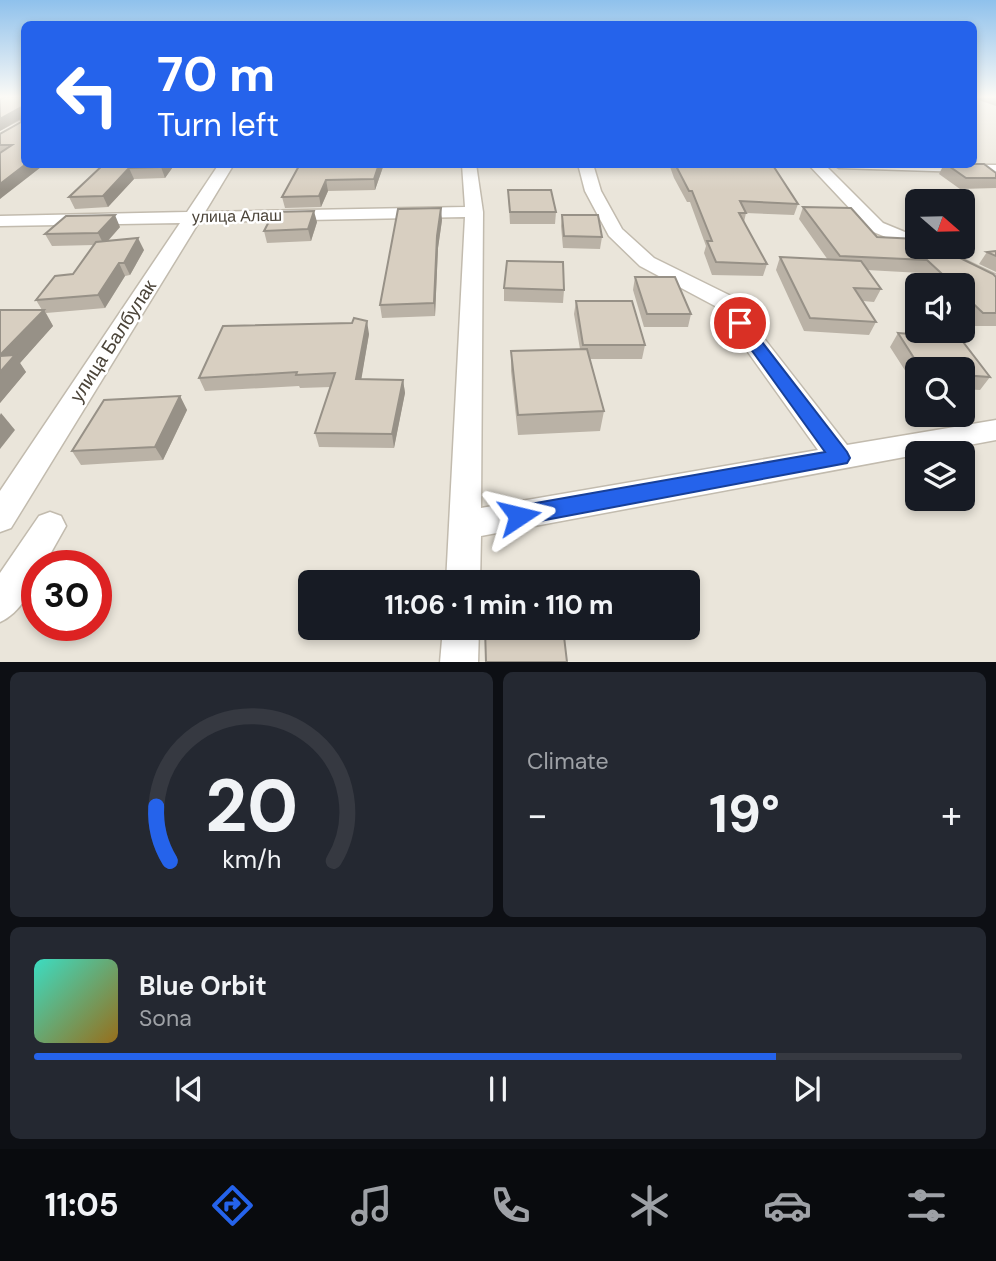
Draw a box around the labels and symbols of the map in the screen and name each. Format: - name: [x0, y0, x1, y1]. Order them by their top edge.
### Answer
- north arrow: [905, 189, 975, 259]
- street label: улица Алаш: [192, 205, 282, 227]
- street label: улица Балбулак: [64, 275, 162, 407]
- pin: [710, 293, 770, 353]
- position arrow: [482, 479, 556, 553]
- speed limit sign: 30: [21, 550, 112, 641]

